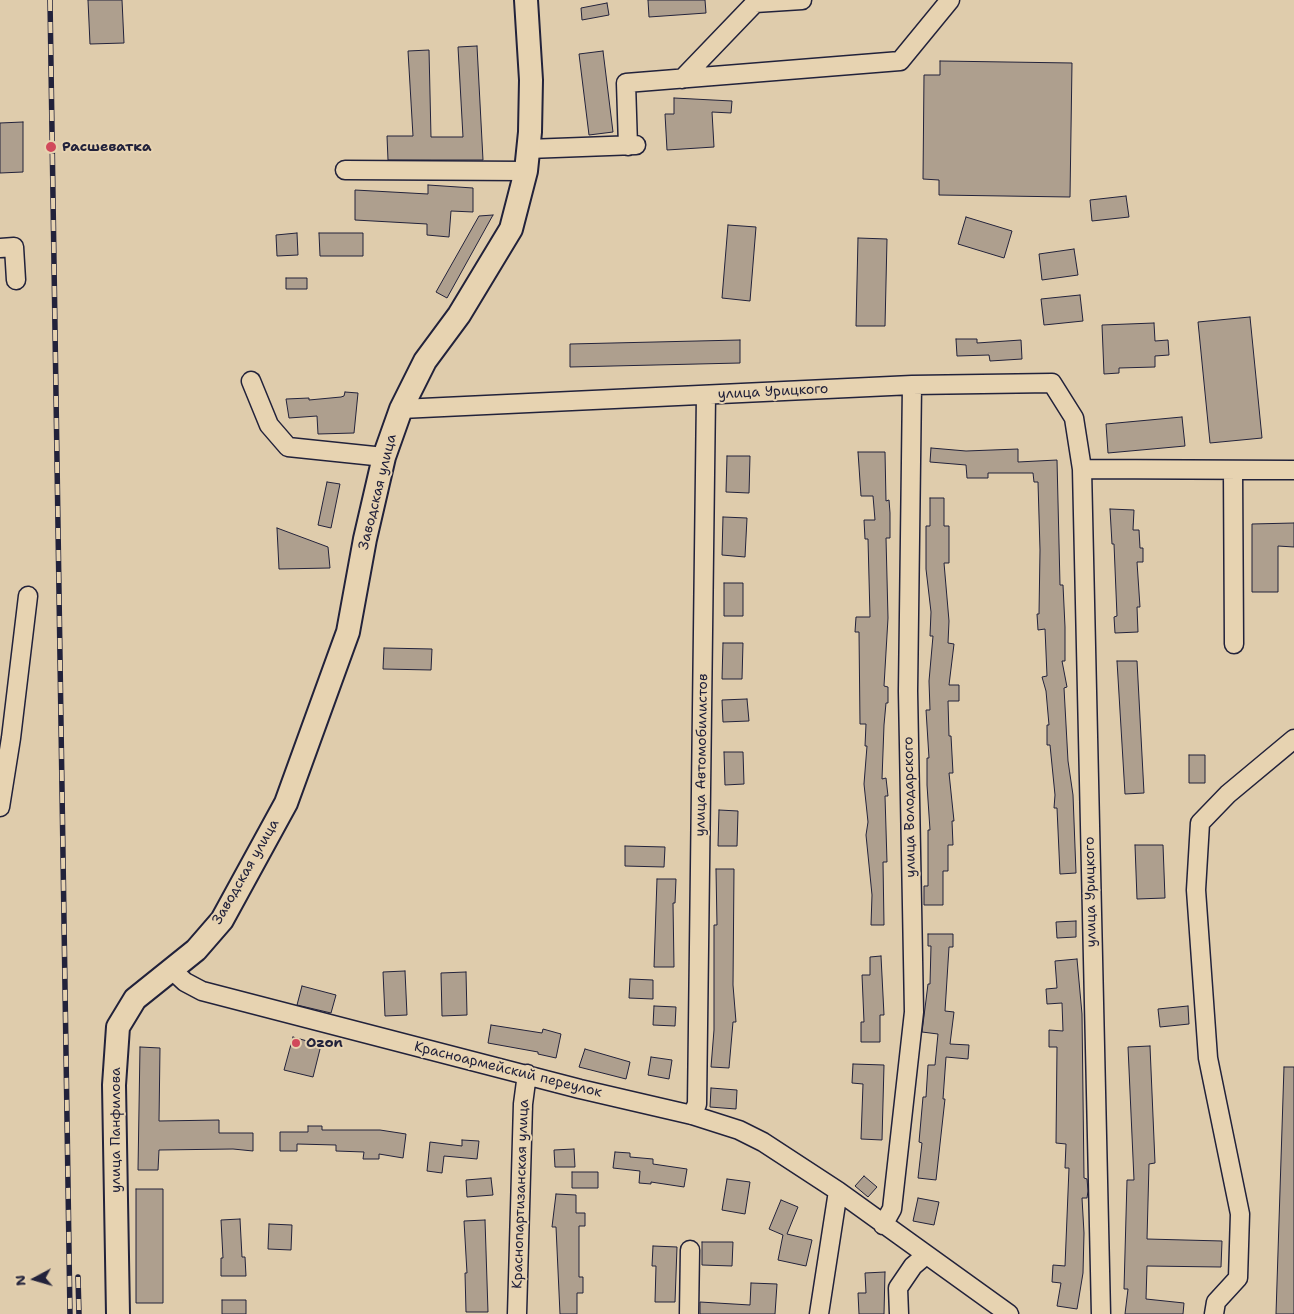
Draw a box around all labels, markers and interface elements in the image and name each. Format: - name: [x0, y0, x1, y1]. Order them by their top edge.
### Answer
- place label: Расшеватка: [62, 139, 152, 155]
- marker: Расшеватка: [44, 140, 58, 154]
- street label: улица Урицкого: [717, 381, 829, 403]
- street label: Заводская улица: [356, 432, 400, 552]
- street label: улица Автомобилистов: [692, 673, 712, 837]
- street label: улица Володарского: [900, 736, 920, 878]
- street label: Заводская улица: [209, 816, 283, 928]
- street label: улица Урицкого: [1082, 837, 1100, 947]
- place label: Ozon: [306, 1035, 343, 1051]
- marker: Ozon: [290, 1037, 302, 1049]
- street label: Красноармейский переулок: [412, 1039, 604, 1101]
- street label: улица Панфилова: [108, 1067, 124, 1193]
- street label: Краснопартизанская улица: [509, 1099, 533, 1289]
- north arrow: [10, 1254, 60, 1304]
- text: N: [11, 1274, 30, 1287]

